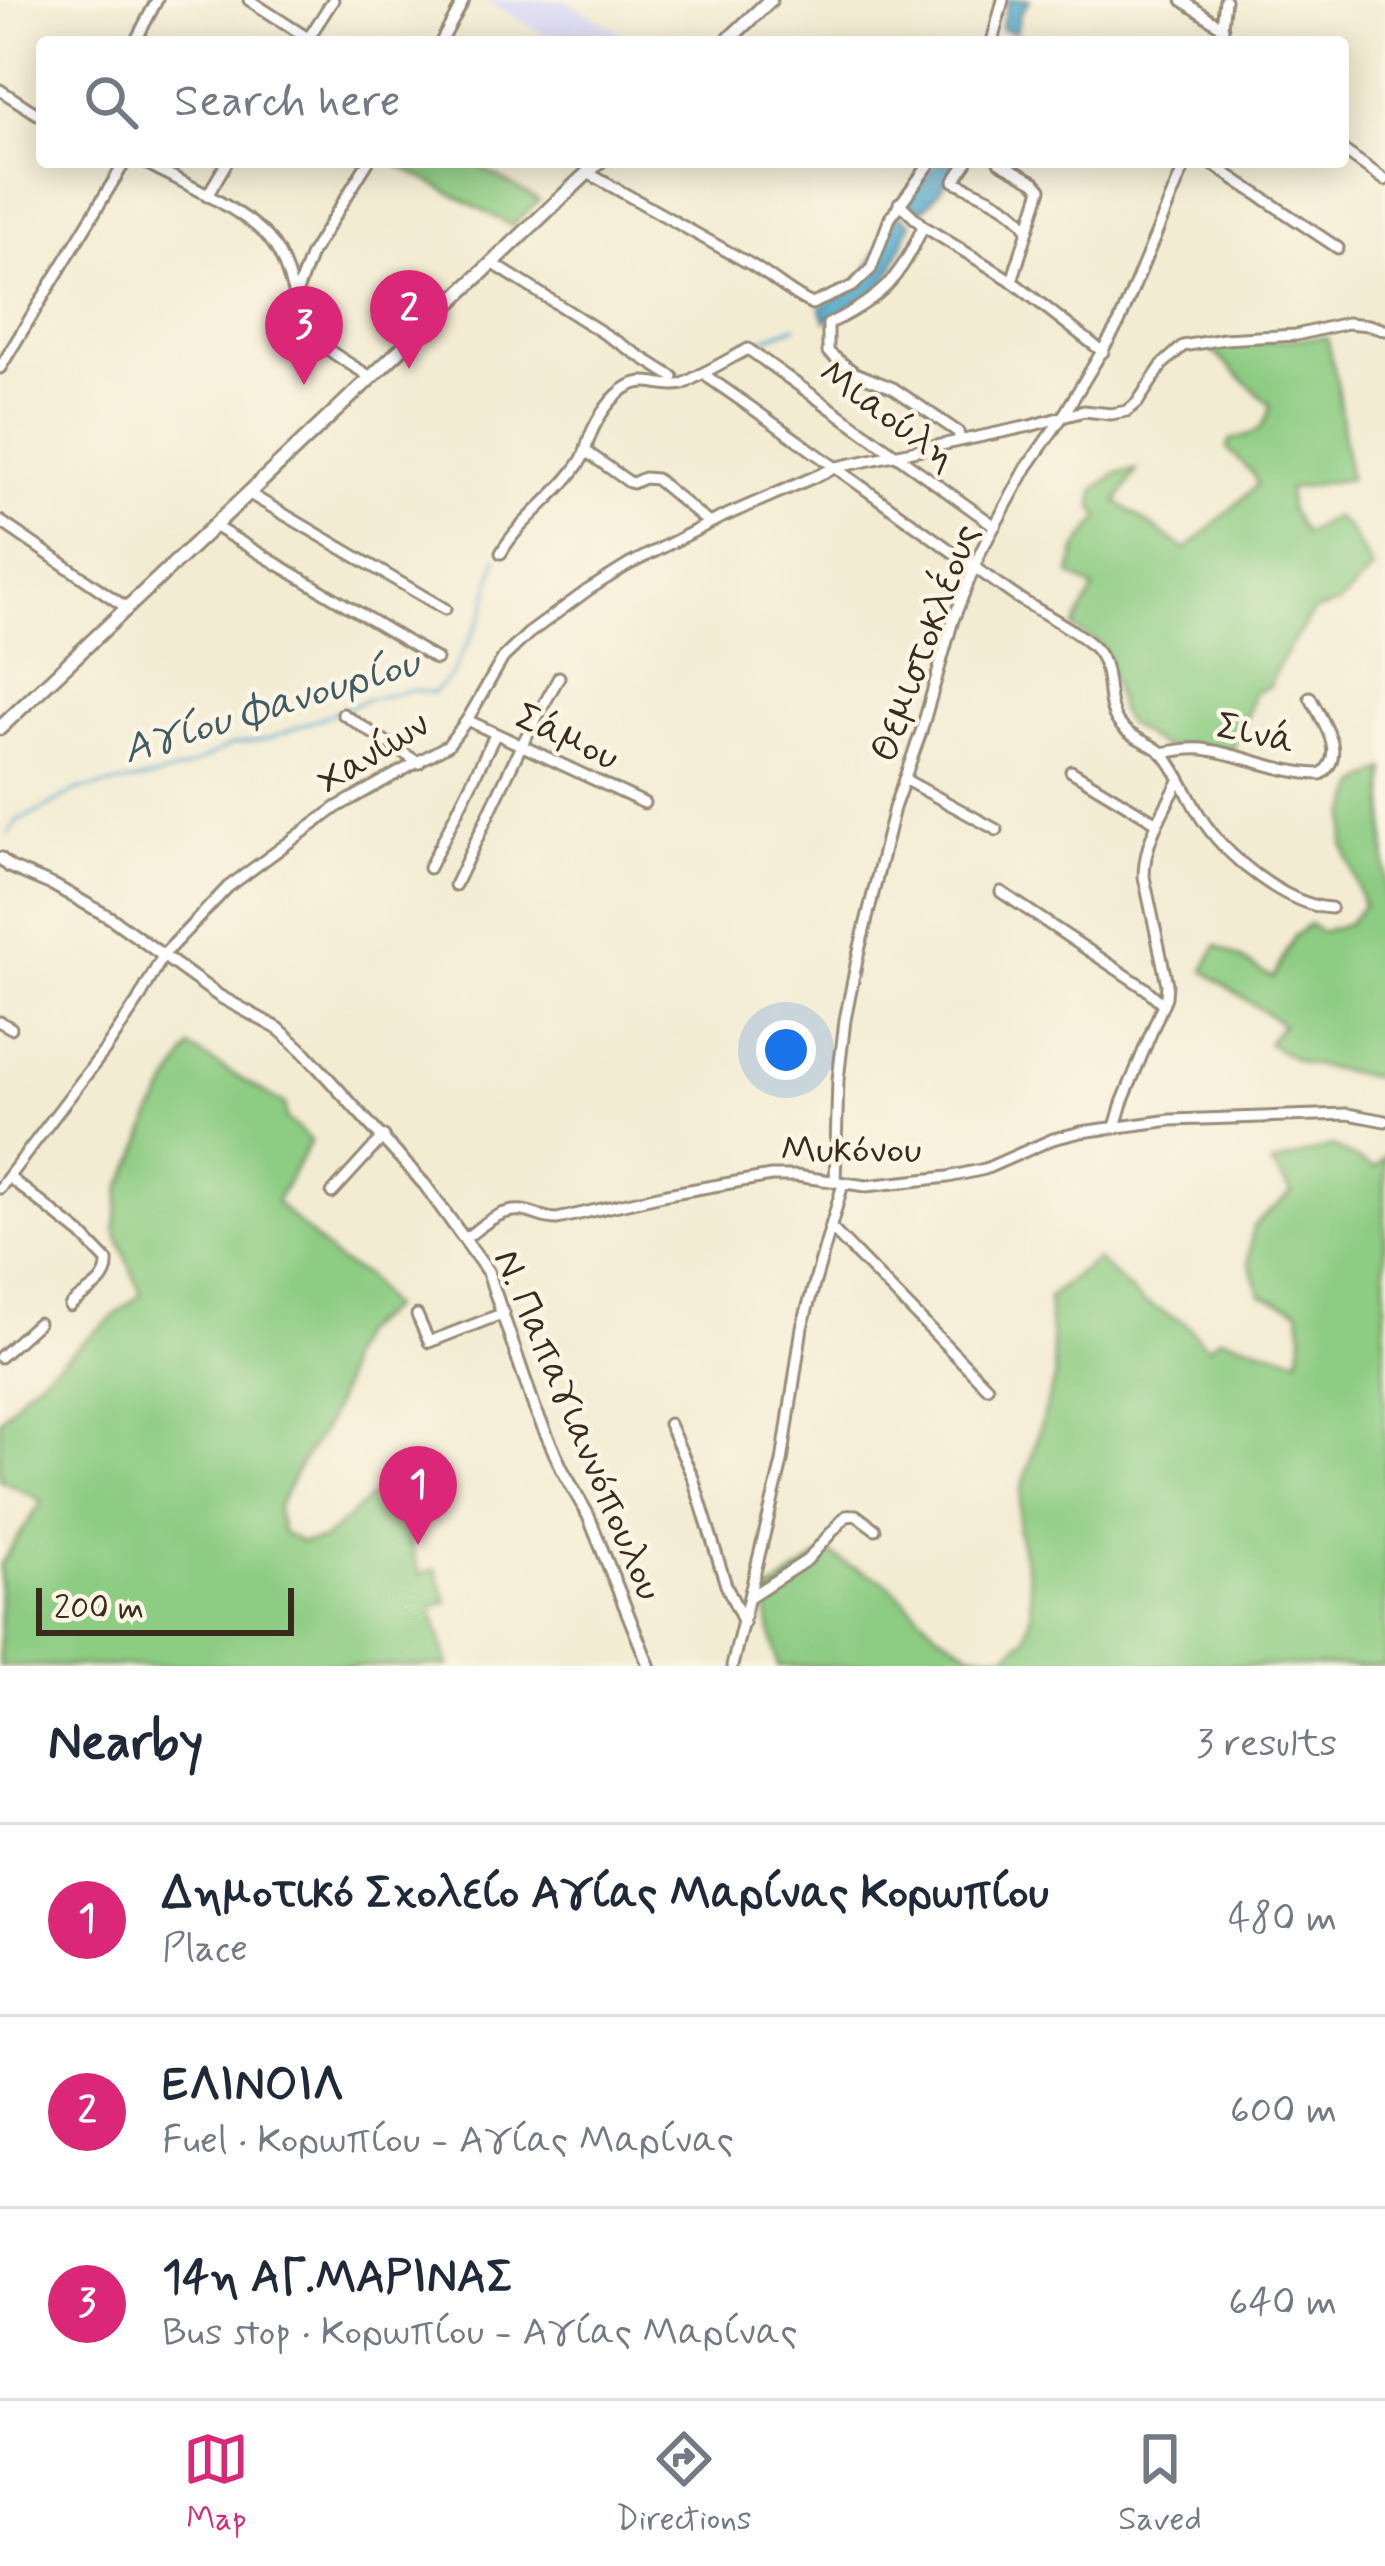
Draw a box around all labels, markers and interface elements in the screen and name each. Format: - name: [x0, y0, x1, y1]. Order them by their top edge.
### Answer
- search box: [36, 36, 1349, 168]
- icon: search: [78, 69, 144, 135]
- text: Search here: [174, 73, 401, 132]
- pin: 2: [370, 270, 448, 369]
- pin: 3: [265, 286, 343, 385]
- street label: Μιαούλη: [808, 349, 966, 483]
- street label: Θεμιστοκλέους: [860, 517, 993, 769]
- water label: Αγίου Φανουρίου: [116, 635, 429, 779]
- street label: Σάμου: [506, 692, 627, 784]
- street label: Χανίων: [308, 700, 439, 808]
- street label: Σινά: [1211, 701, 1299, 768]
- your location: [756, 1020, 816, 1080]
- street label: Μυκόνου: [780, 1126, 922, 1177]
- street label: Ν. Παπαγιαννόπουλου: [480, 1242, 674, 1609]
- pin: 1: [379, 1446, 457, 1545]
- scale bar: [36, 1582, 294, 1635]
- text: 200 m: [54, 1587, 144, 1631]
- text: Nearby: [48, 1711, 203, 1777]
- text: 3 results: [1196, 1719, 1337, 1770]
- text: Δημοτικό Σχολείο Αγίας Μαρίνας Κορωπίου: [162, 1865, 1049, 1924]
- text: 1: [78, 1894, 96, 1945]
- text: 480 m: [1228, 1894, 1337, 1945]
- text: Place: [162, 1924, 248, 1975]
- text: ΕΛΙΝΟΙΛ: [162, 2057, 343, 2116]
- text: 2: [77, 2086, 97, 2137]
- text: 600 m: [1230, 2086, 1337, 2137]
- text: Fuel · Κορωπίου - Αγίας Μαρίνας: [162, 2116, 734, 2167]
- text: 14η ΑΓ.ΜΑΡΙΝΑΣ: [162, 2249, 513, 2308]
- text: 3: [78, 2278, 96, 2329]
- text: 640 m: [1228, 2278, 1337, 2329]
- text: Bus stop · Κορωπίου - Αγίας Μαρίνας: [162, 2308, 797, 2359]
- tab: Map: [183, 2426, 249, 2542]
- tab: Directions: [616, 2426, 752, 2542]
- tab: Saved: [1118, 2426, 1202, 2542]

